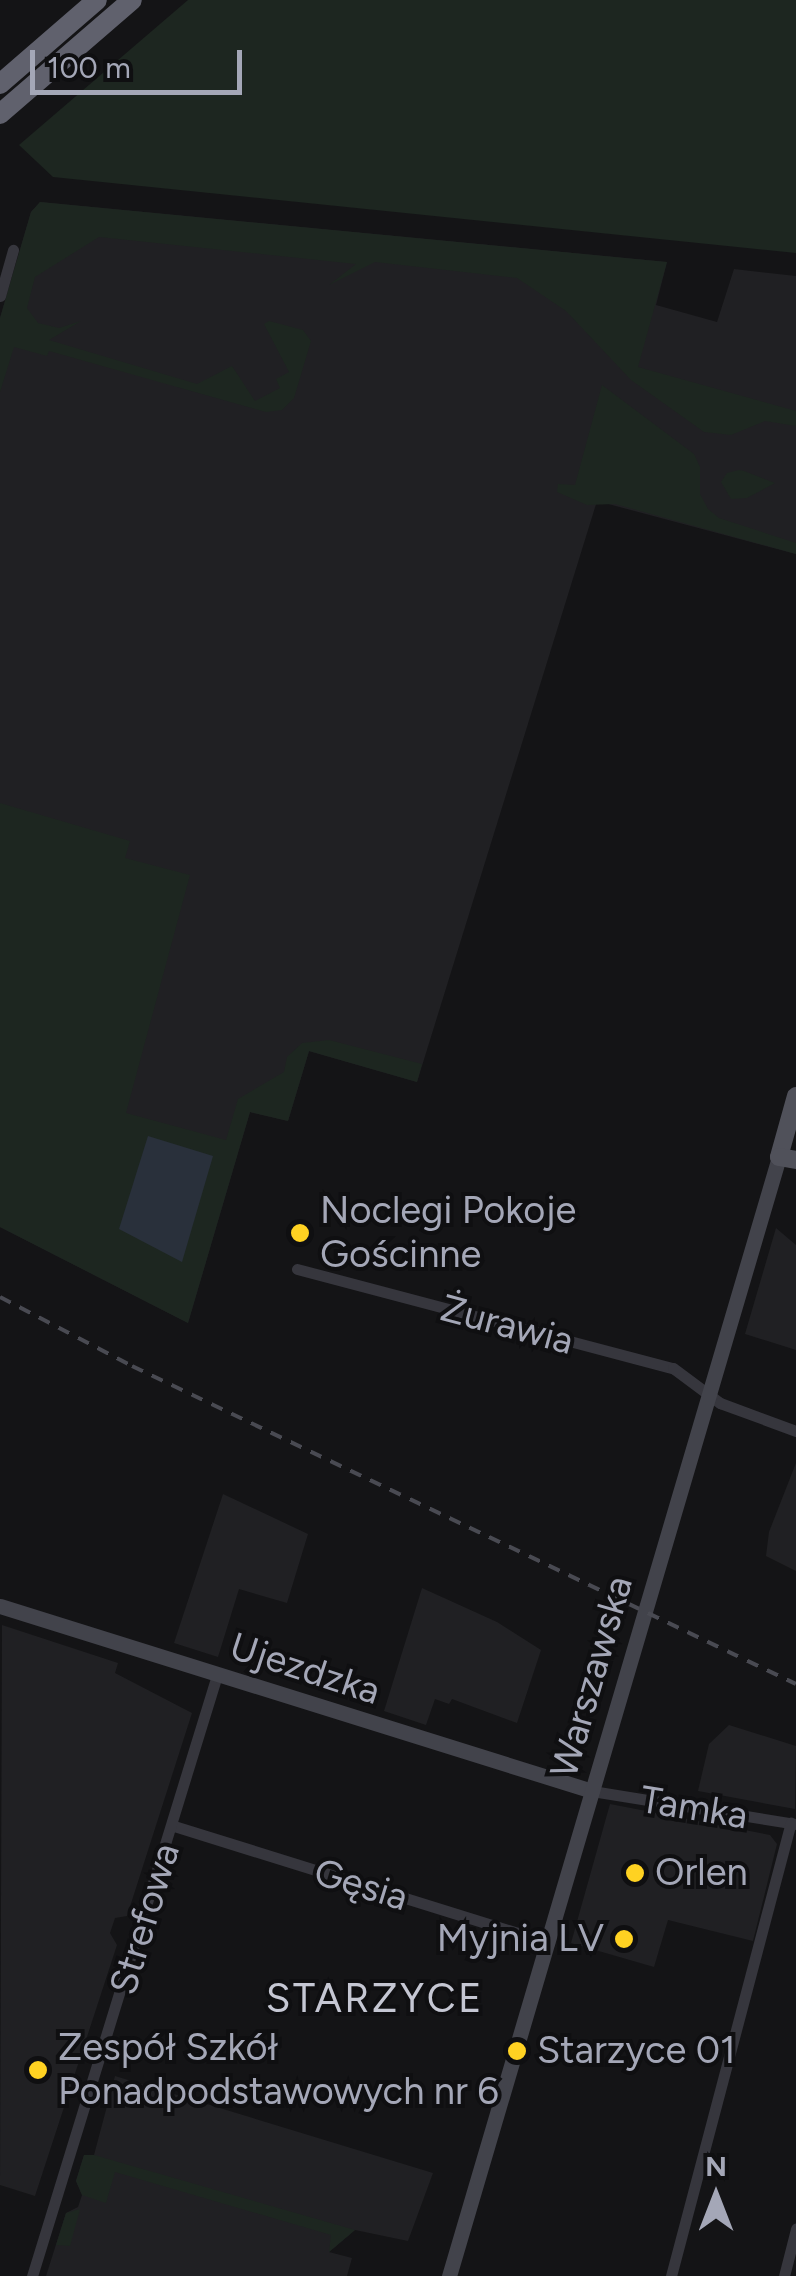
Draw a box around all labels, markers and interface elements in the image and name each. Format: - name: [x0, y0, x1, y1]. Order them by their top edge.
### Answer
- scale bar: [35, 30, 248, 92]
- text: 100 m: [47, 49, 131, 86]
- place label: Noclegi Pokoje Gościnne: [320, 1188, 576, 1278]
- marker: Noclegi Pokoje Gościnne: [289, 1222, 311, 1244]
- street label: Żurawia: [436, 1285, 578, 1365]
- street label: Warszawska: [541, 1571, 643, 1783]
- street label: Ujezdzka: [224, 1623, 386, 1715]
- street label: Tamka: [637, 1777, 751, 1839]
- street label: Strefowa: [100, 1838, 190, 2000]
- street label: Gęsia: [309, 1849, 413, 1921]
- place label: Orlen: [655, 1850, 748, 1896]
- marker: Orlen: [624, 1862, 646, 1884]
- place label: Myjnia LV: [437, 1916, 604, 1962]
- marker: Myjnia LV: [613, 1928, 635, 1950]
- district label: STARZYCE: [266, 1974, 484, 2022]
- place label: Zespół Szkół Ponadpodstawowych nr 6: [58, 2025, 499, 2114]
- place label: Starzyce 01: [537, 2028, 736, 2074]
- marker: Starzyce 01: [506, 2040, 528, 2062]
- marker: Zespół Szkół Ponadpodstawowych nr 6: [27, 2059, 49, 2081]
- north arrow: [666, 2146, 766, 2246]
- text: N: [705, 2149, 727, 2183]

